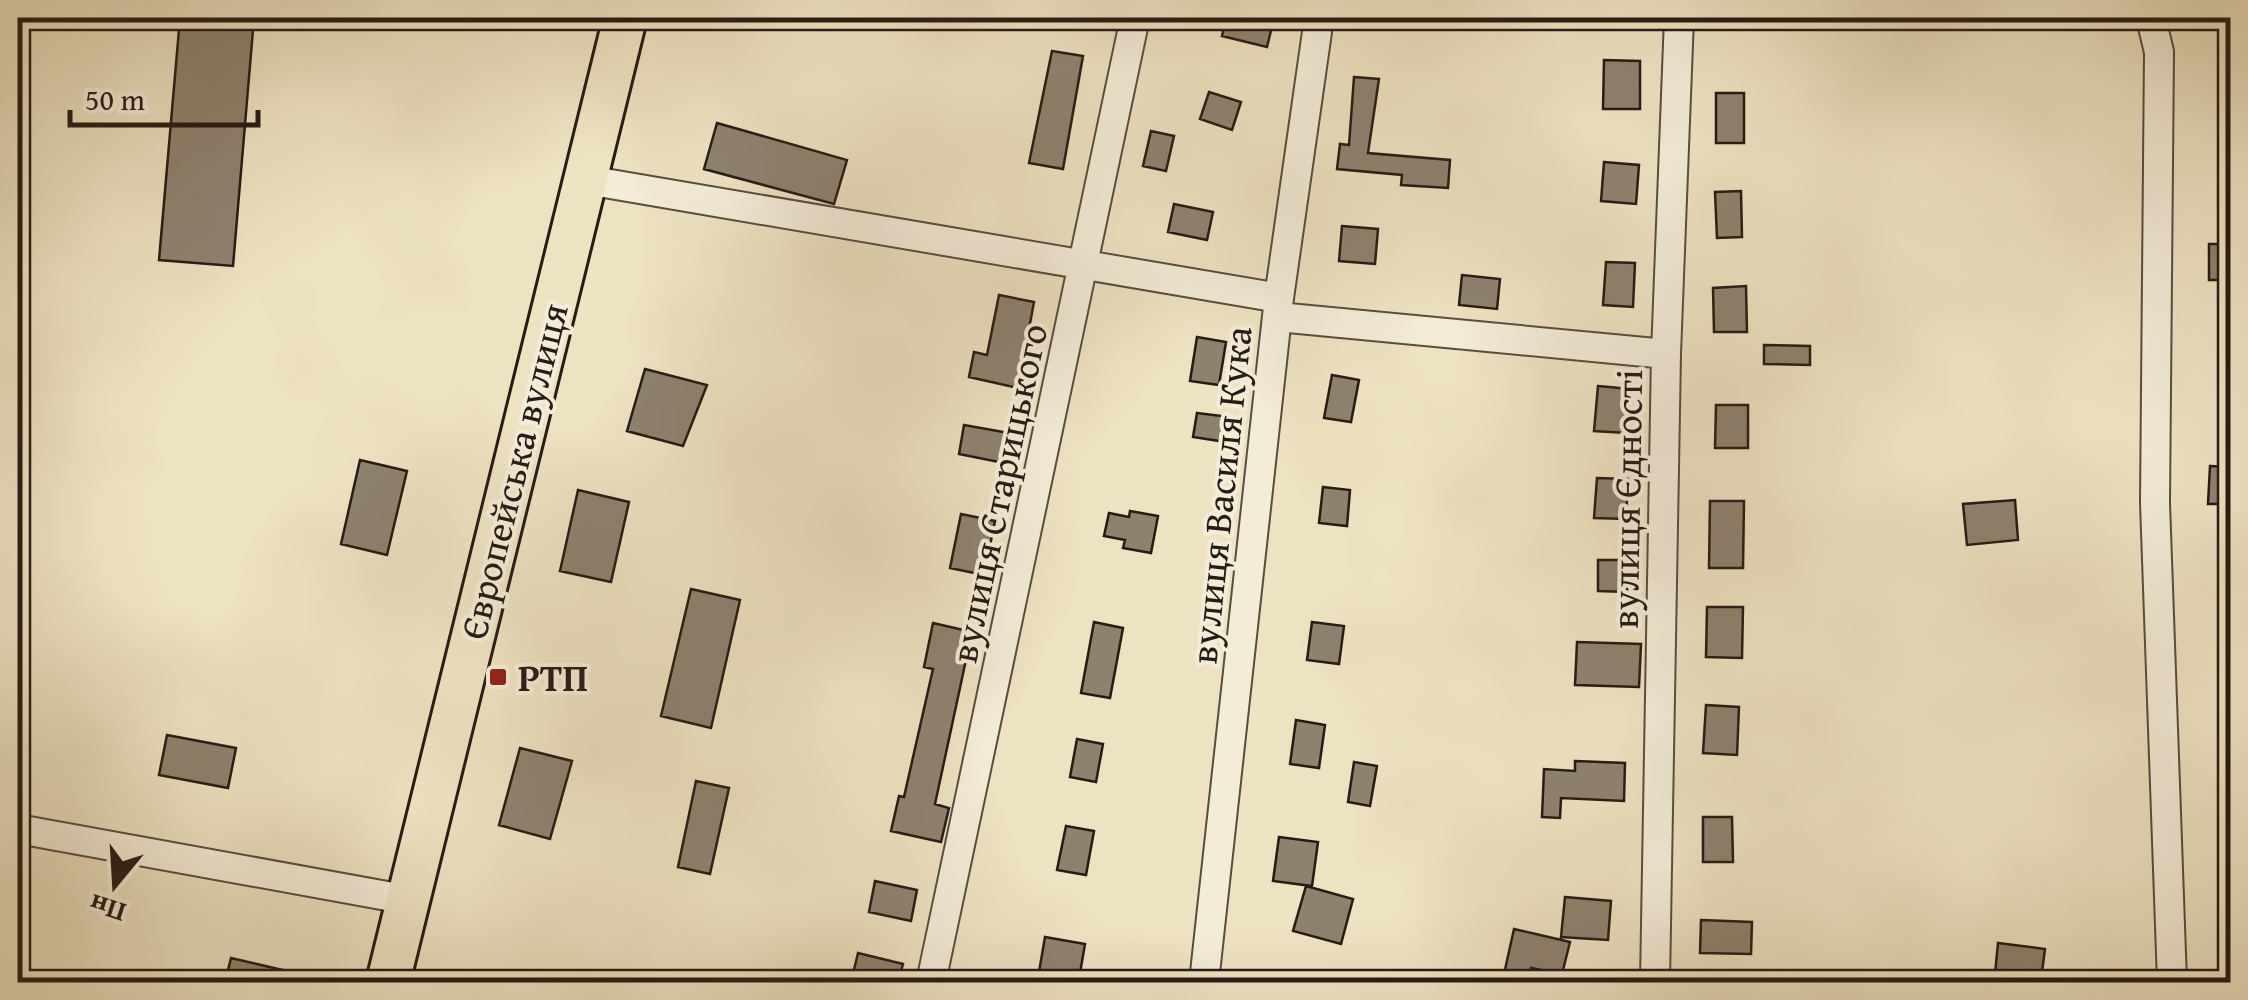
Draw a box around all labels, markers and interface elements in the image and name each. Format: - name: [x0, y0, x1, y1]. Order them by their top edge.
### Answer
- scale bar: [70, 65, 258, 127]
- text: 50 m: [85, 77, 145, 121]
- street label: Європейська вулиця: [444, 297, 582, 645]
- street label: вулиця Старицького: [935, 318, 1061, 668]
- street label: вулиця Василя Кука: [1174, 324, 1266, 666]
- street label: вулиця Єдності: [1596, 369, 1656, 629]
- place label: РТП: [518, 649, 588, 705]
- marker: РТП: [487, 666, 509, 688]
- north arrow: [65, 835, 165, 935]
- text: Пн: [84, 884, 131, 934]

